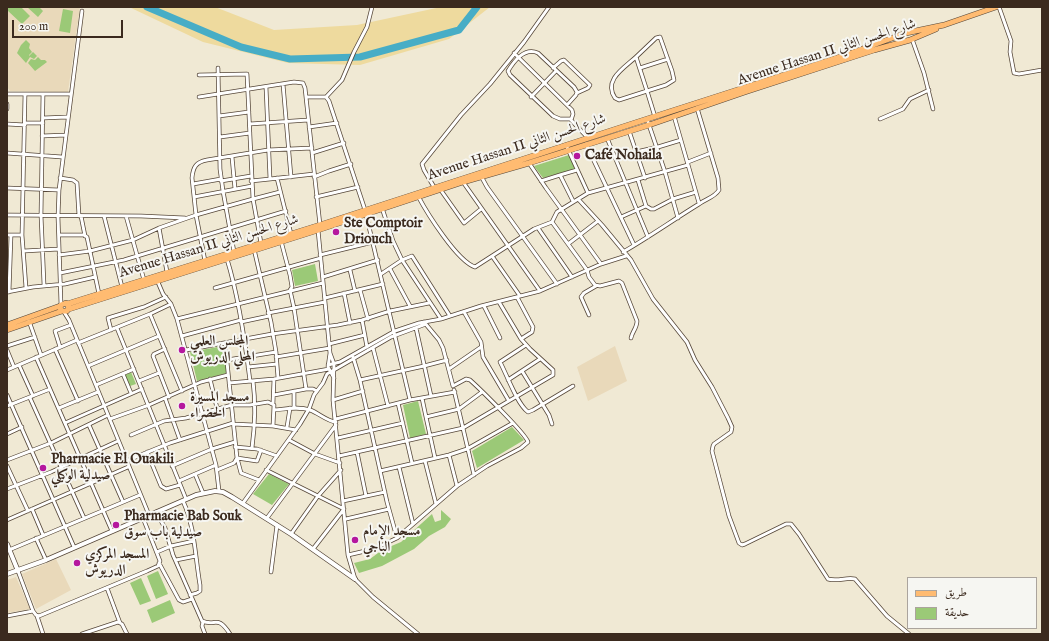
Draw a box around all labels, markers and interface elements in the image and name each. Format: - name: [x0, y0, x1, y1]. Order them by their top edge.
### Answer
- scale bar: [14, 12, 125, 38]
- street label: Avenue Hassan II شارع الحسن الثاني: [736, 16, 918, 90]
- text: 200 m: [19, 19, 48, 34]
- street label: Avenue Hassan II شارع الحسن الثاني: [426, 111, 608, 185]
- place label: Café Nohaila: [585, 148, 662, 164]
- marker: Café Nohaila: [572, 151, 582, 161]
- street label: Avenue Hassan II شارع الحسن الثاني: [117, 212, 301, 282]
- place label: Ste Comptoir Driouch: [344, 216, 423, 248]
- marker: Ste Comptoir Driouch: [331, 227, 341, 237]
- place label: المجلس العلمي المحلي الدريوش: [190, 334, 255, 366]
- marker: المجلس العلمي المحلي الدريوش: [177, 345, 187, 355]
- place label: مسجد المسيرة الخضراء: [190, 390, 249, 422]
- marker: مسجد المسيرة الخضراء: [177, 401, 187, 411]
- place label: Pharmacie El Ouakili صيدلية الوكيلي: [51, 452, 174, 484]
- marker: Pharmacie El Ouakili صيدلية الوكيلي: [38, 463, 48, 473]
- place label: Pharmacie Bab Souk صيدلية باب سوق: [124, 509, 242, 542]
- marker: Pharmacie Bab Souk صيدلية باب سوق: [111, 520, 121, 530]
- place label: مسجد الإمام الباجي: [363, 524, 421, 556]
- marker: مسجد الإمام الباجي: [350, 535, 360, 545]
- place label: المسجد المركزي الدريوش: [85, 547, 149, 580]
- marker: المسجد المركزي الدريوش: [72, 558, 82, 568]
- legend: [907, 577, 1037, 629]
- text: طريق: [945, 585, 967, 600]
- text: حديقة: [945, 605, 969, 620]

